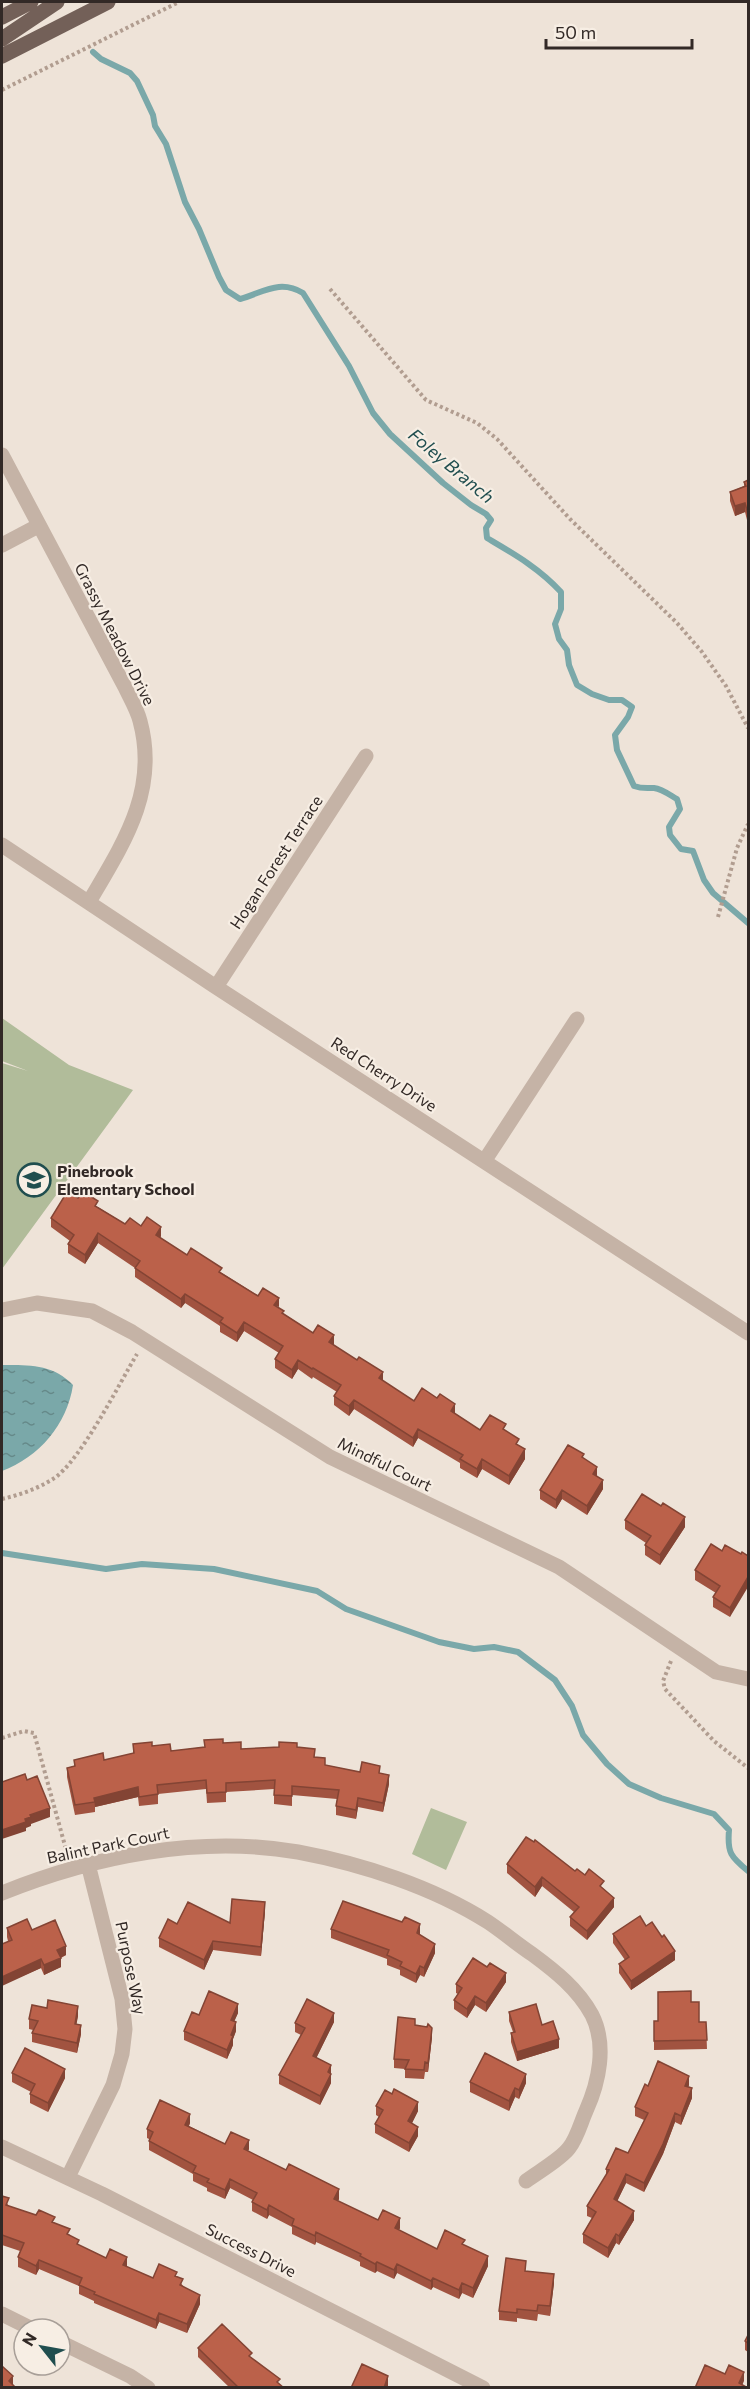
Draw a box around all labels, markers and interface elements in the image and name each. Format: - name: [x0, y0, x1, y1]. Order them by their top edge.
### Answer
- scale bar: [546, 12, 692, 50]
- text: 50 m: [555, 21, 596, 43]
- water label: Foley Branch: [404, 423, 499, 507]
- street label: Grassy Meadow Drive: [71, 559, 160, 708]
- street label: Hogan Forest Terrace: [225, 791, 326, 932]
- street label: Red Cherry Drive: [328, 1032, 441, 1115]
- place label: Pinebrook Elementary School: [57, 1161, 195, 1198]
- school or university icon: Pinebrook Elementary School: [16, 1162, 52, 1198]
- street label: Mindful Court: [335, 1433, 436, 1495]
- street label: Balint Park Court: [45, 1822, 171, 1867]
- street label: Purpose Way: [112, 1919, 151, 2016]
- street label: Success Drive: [203, 2219, 300, 2280]
- north arrow: [12, 2317, 72, 2377]
- text: N: [17, 2329, 40, 2349]

